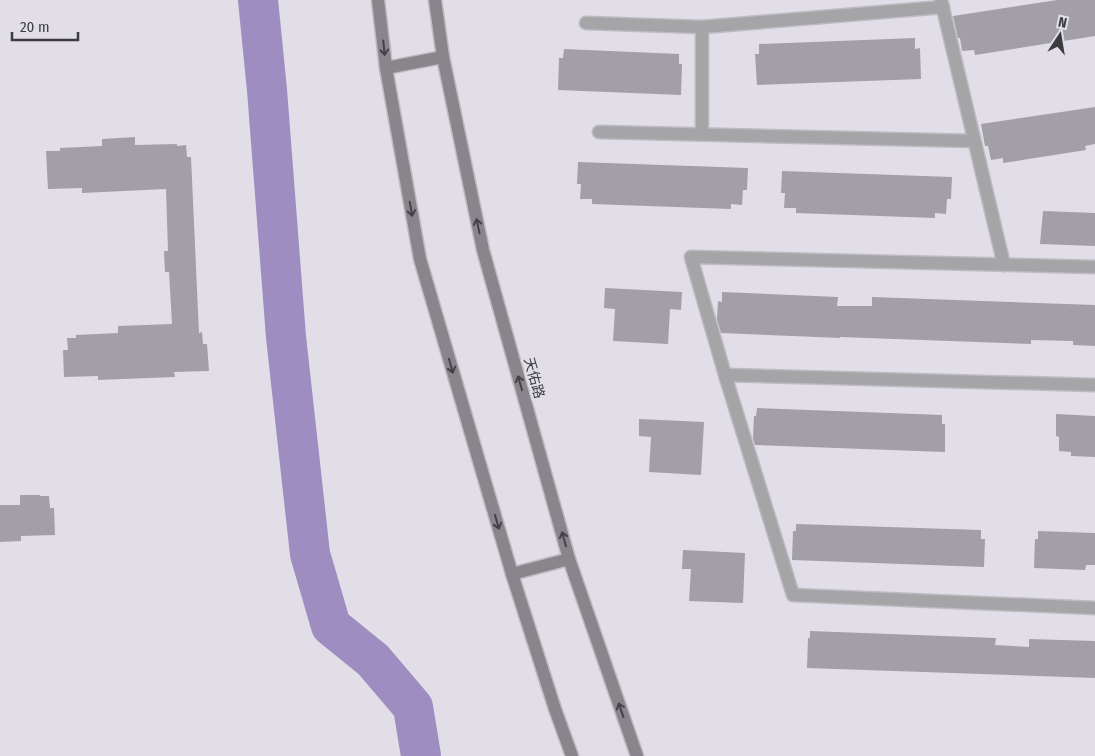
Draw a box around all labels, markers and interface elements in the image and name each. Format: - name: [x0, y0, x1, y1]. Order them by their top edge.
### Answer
- scale bar: [12, 10, 79, 42]
- north arrow: [1035, 10, 1085, 60]
- text: N: [1057, 14, 1068, 32]
- text: 20 m: [20, 18, 50, 36]
- one-way arrow: [379, 40, 389, 56]
- one-way arrow: [406, 200, 416, 216]
- one-way arrow: [473, 218, 482, 234]
- street label: 天佑路: [520, 355, 548, 401]
- one-way arrow: [446, 357, 456, 373]
- one-way arrow: [515, 375, 524, 391]
- one-way arrow: [492, 513, 502, 529]
- one-way arrow: [558, 532, 568, 548]
- one-way arrow: [616, 702, 626, 718]

